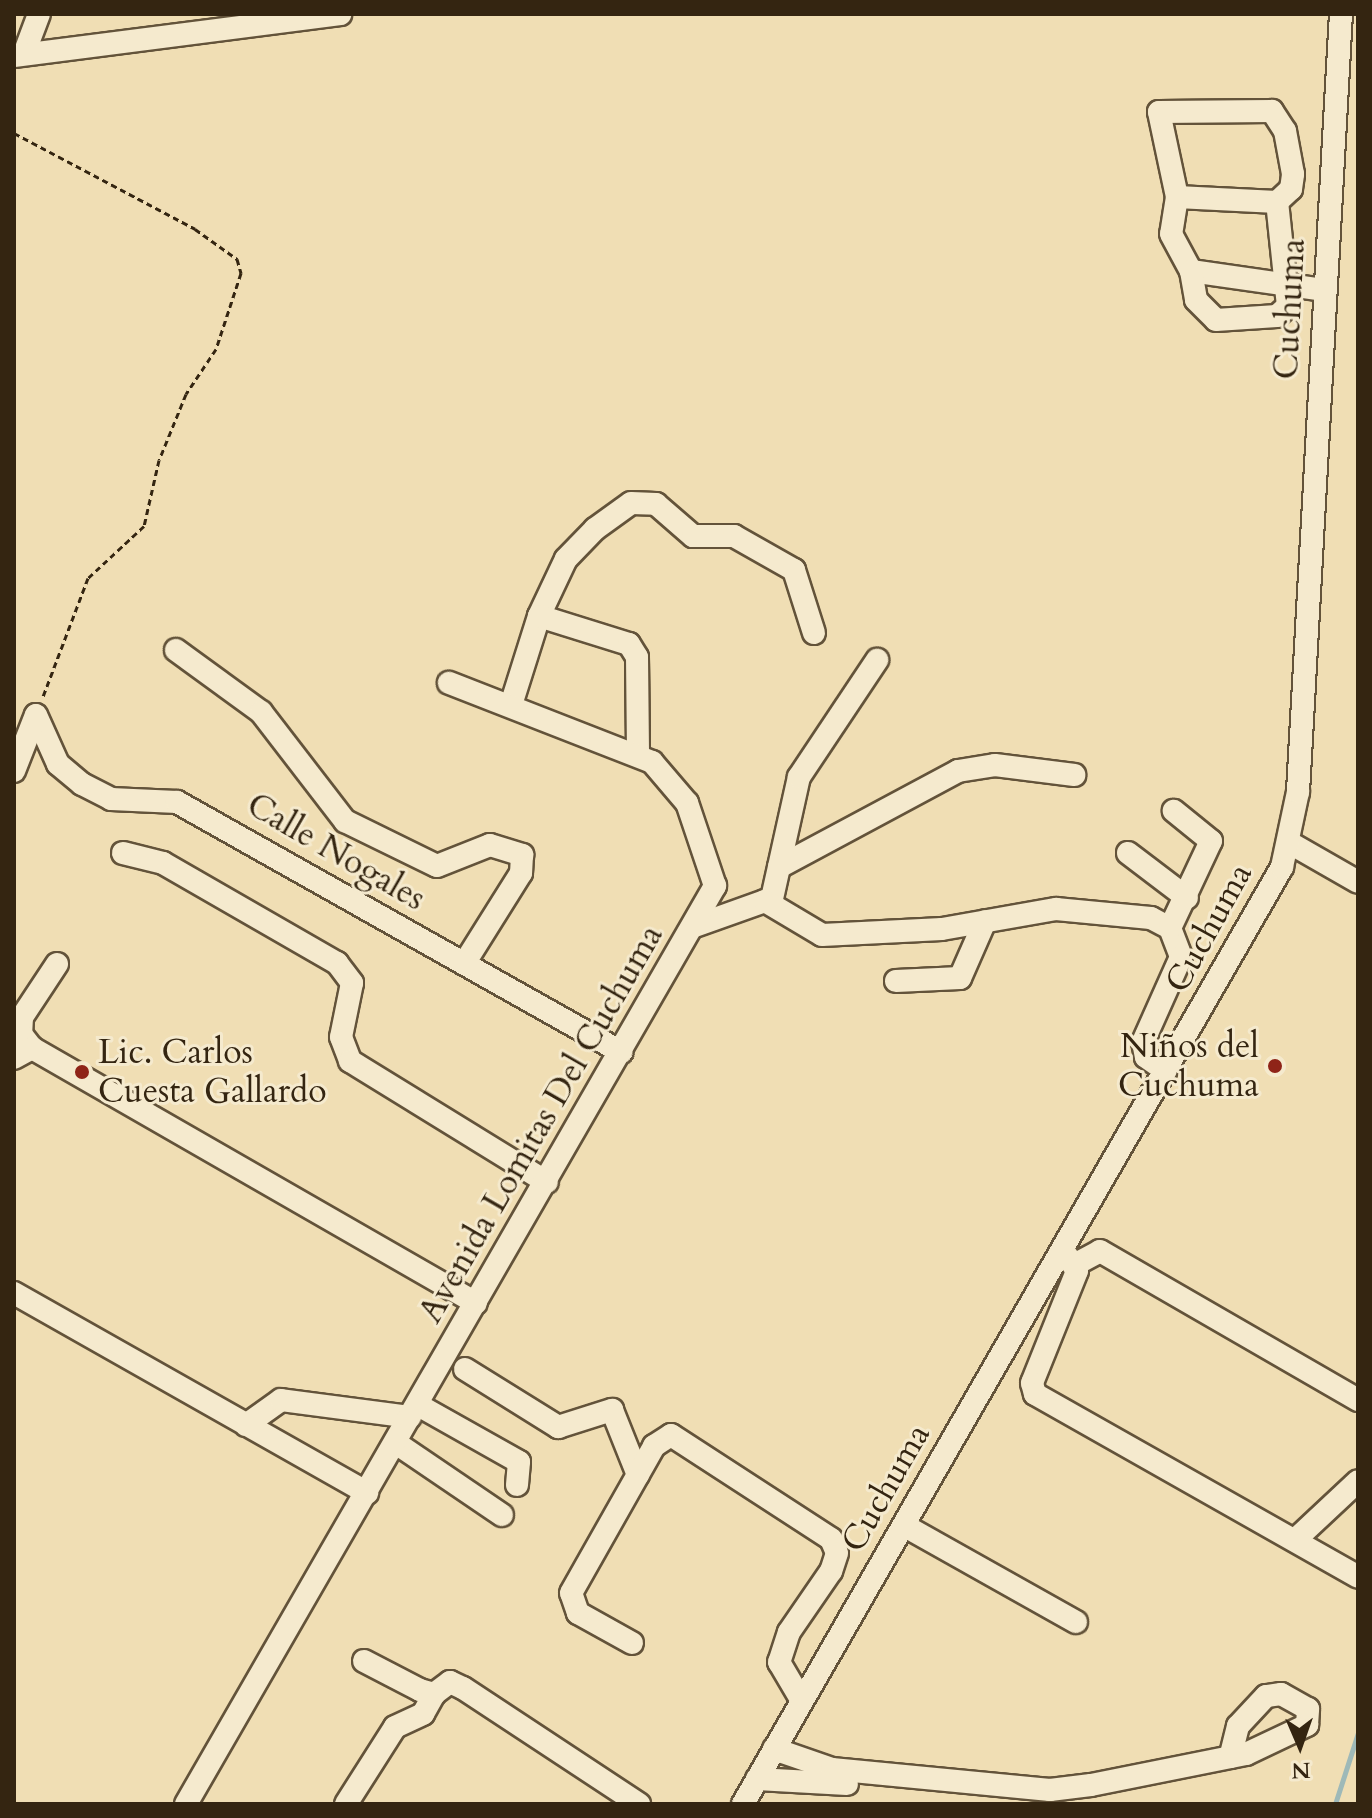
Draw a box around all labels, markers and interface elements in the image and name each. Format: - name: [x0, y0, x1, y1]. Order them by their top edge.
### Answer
- street label: Cuchuma: [1266, 238, 1314, 380]
- street label: Calle Nogales: [240, 785, 432, 919]
- street label: Cuchuma: [1157, 856, 1261, 1000]
- street label: Avenida Lomitas Del Cuchuma: [410, 918, 672, 1330]
- place label: Niños del Cuchuma: [1118, 1026, 1259, 1106]
- place label: Lic. Carlos Cuesta Gallardo: [98, 1032, 327, 1112]
- marker: Niños del Cuchuma: [1266, 1057, 1284, 1075]
- marker: Lic. Carlos Cuesta Gallardo: [73, 1063, 91, 1081]
- street label: Cuchuma: [833, 1417, 939, 1559]
- north arrow: [1260, 1706, 1340, 1786]
- text: N: [1291, 1755, 1311, 1785]

